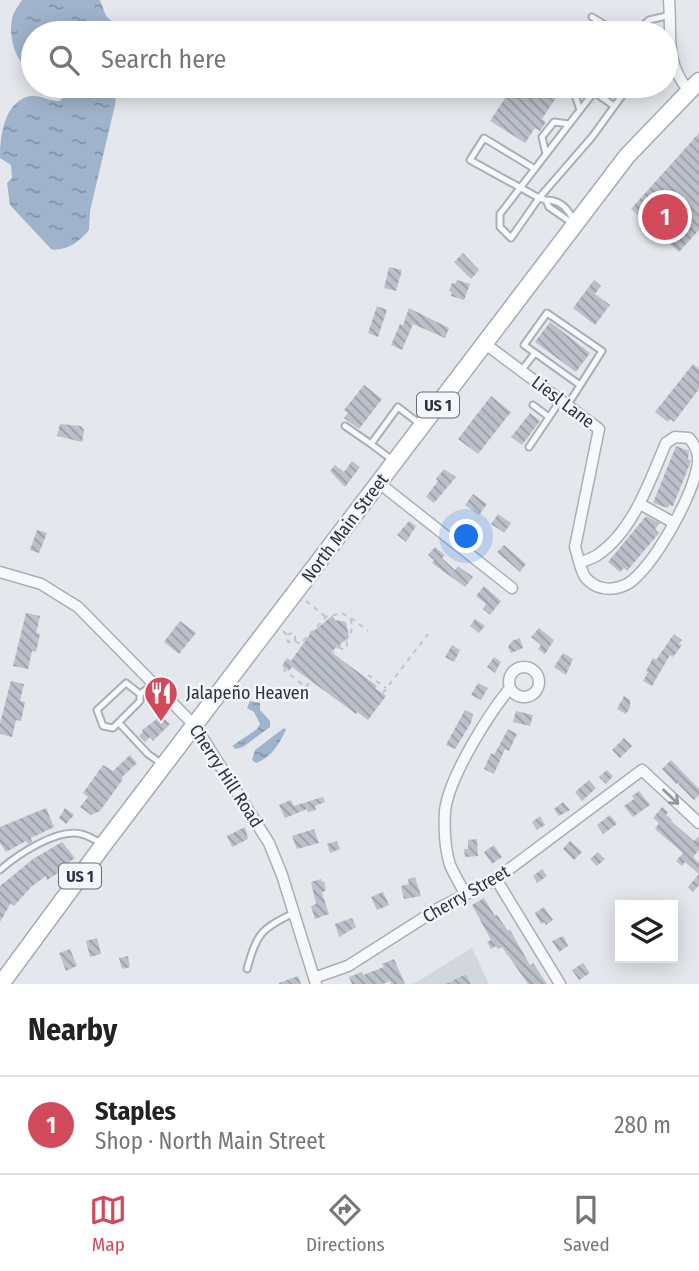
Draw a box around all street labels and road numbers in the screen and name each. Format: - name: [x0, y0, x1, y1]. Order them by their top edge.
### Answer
- street label: Liesl Lane: [527, 371, 599, 433]
- road number: US 1: [417, 392, 459, 418]
- street label: North Main Street: [297, 469, 393, 587]
- street label: Cherry Hill Road: [184, 720, 268, 832]
- street label: Cherry Street: [419, 860, 513, 928]
- road number: US 1: [59, 863, 101, 888]

